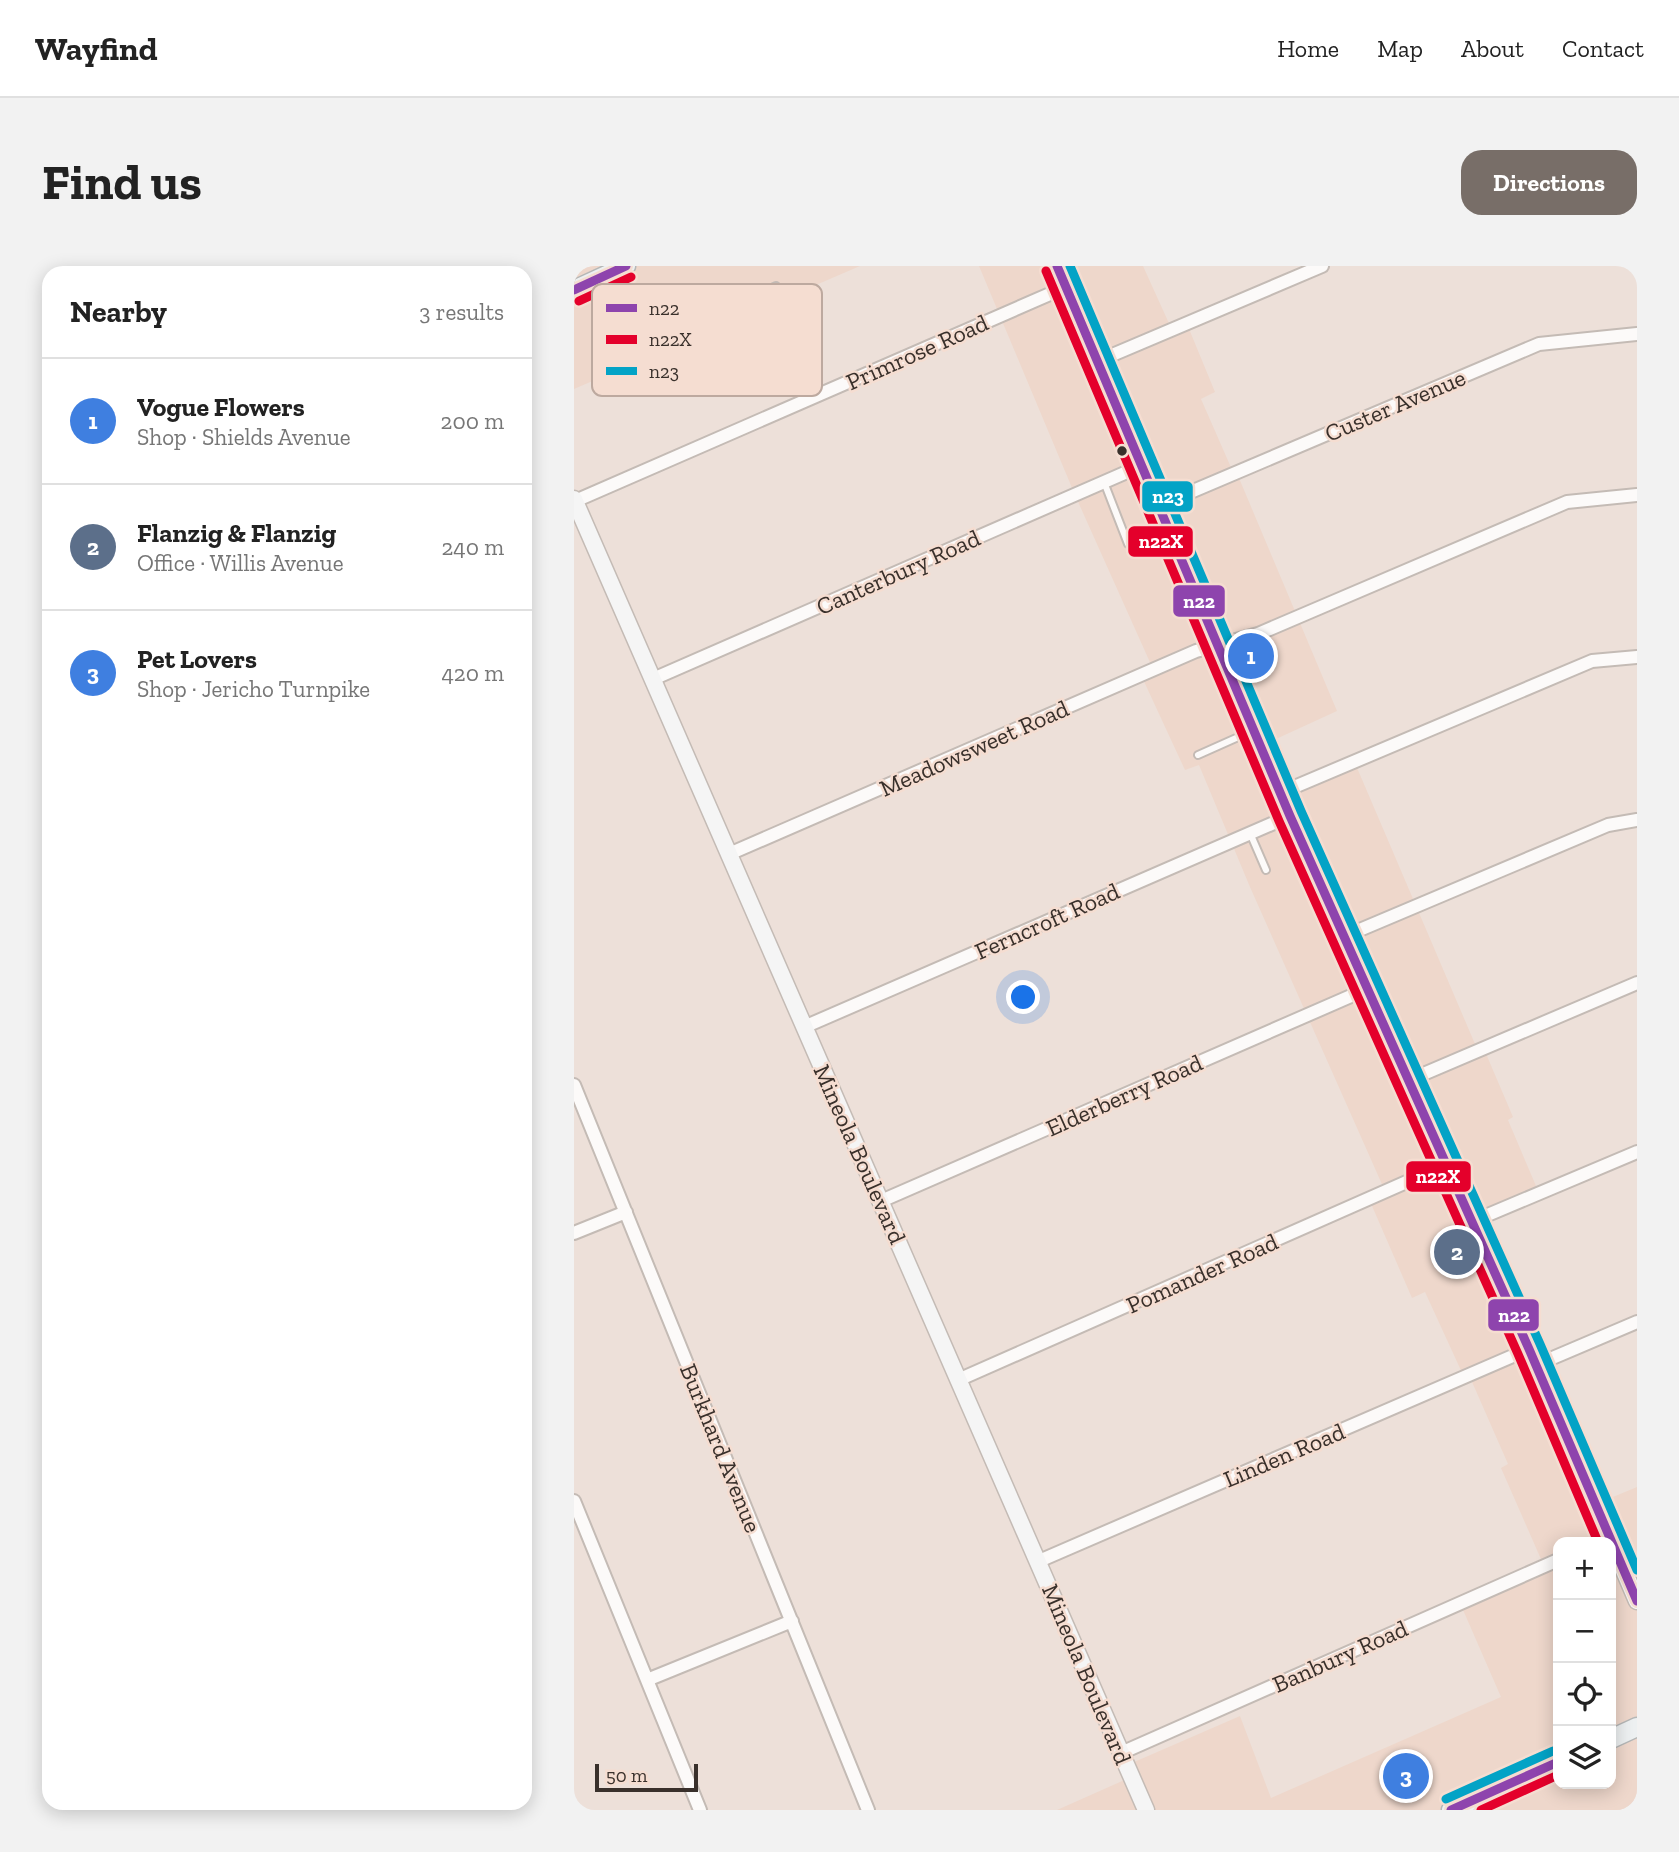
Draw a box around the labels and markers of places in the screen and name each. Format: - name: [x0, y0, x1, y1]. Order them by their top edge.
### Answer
- unlabelled marker: [1115, 444, 1129, 458]
- pin: 1: [1228, 630, 1274, 682]
- pin: 2: [1434, 1226, 1480, 1278]
- pin: 3: [1383, 1750, 1429, 1802]

